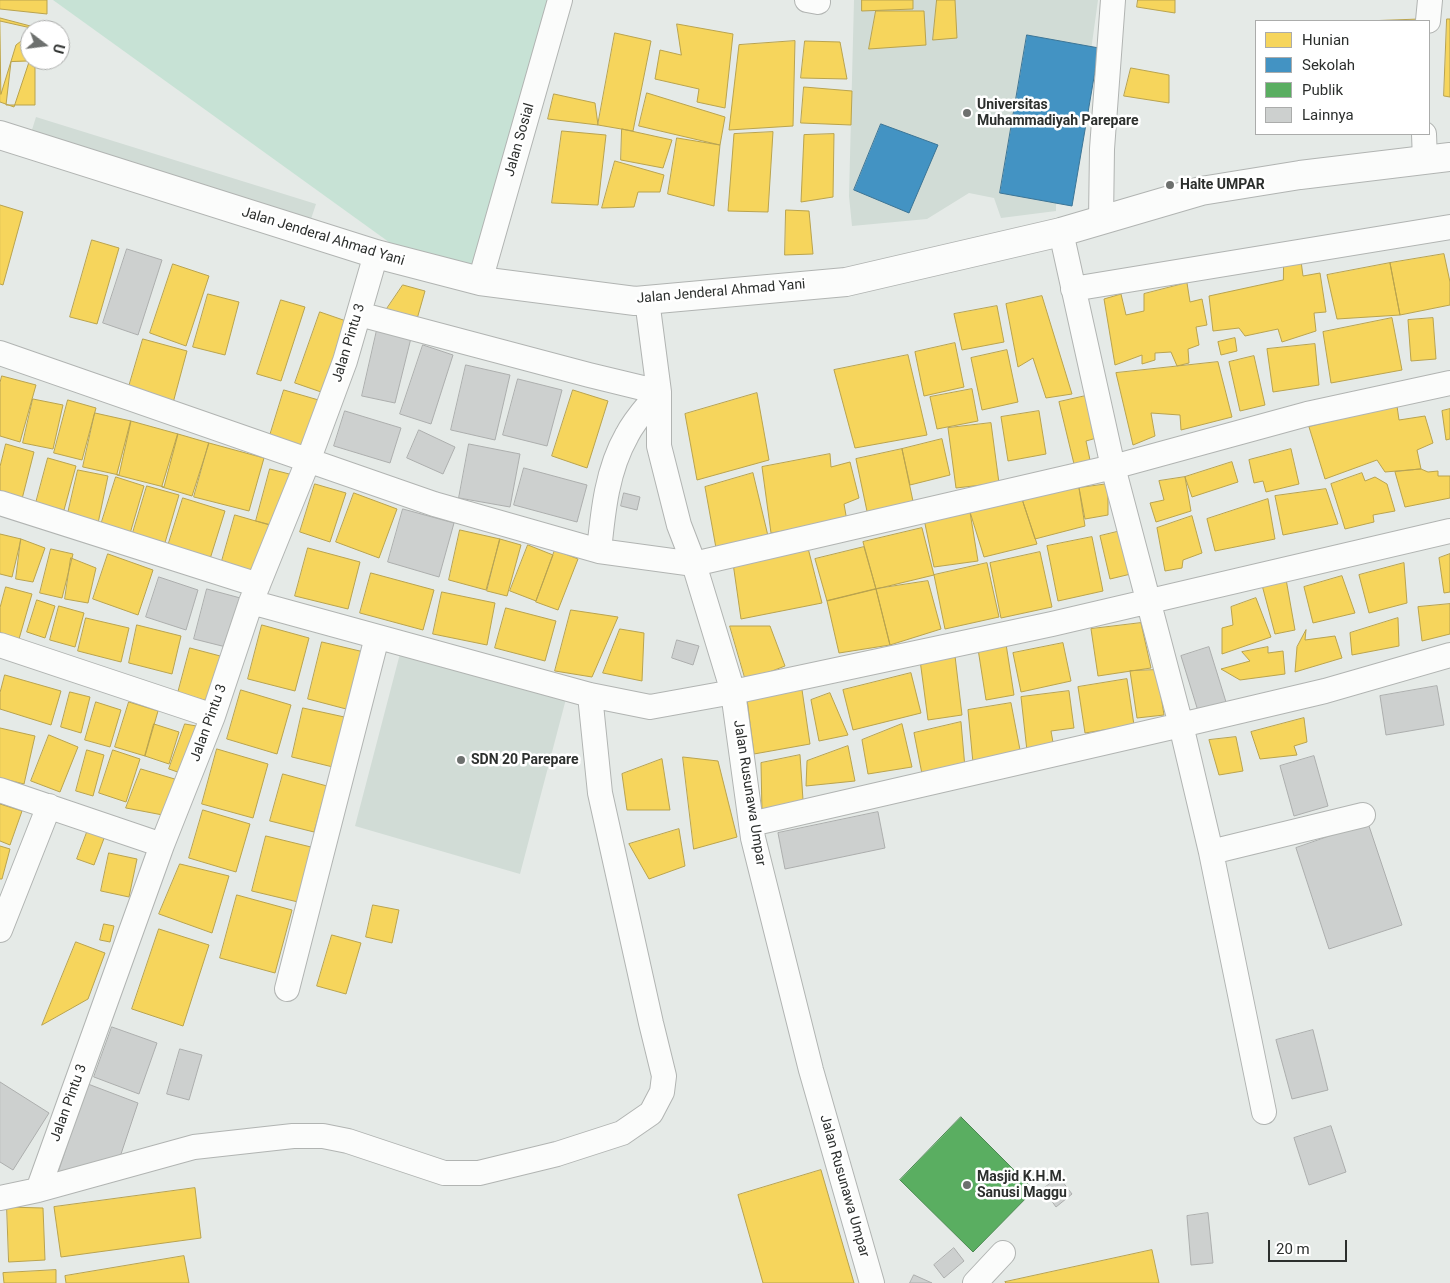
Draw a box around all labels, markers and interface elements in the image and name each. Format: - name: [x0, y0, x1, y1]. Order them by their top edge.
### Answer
- north arrow: [20, 20, 70, 70]
- legend: [1255, 20, 1430, 135]
- text: Hunian: [1302, 31, 1349, 49]
- text: U: [50, 42, 67, 55]
- text: Sekolah: [1302, 56, 1355, 74]
- text: Publik: [1302, 81, 1343, 99]
- place label: Universitas Muhammadiyah Parepare: [977, 97, 1138, 130]
- street label: Jalan Sosial: [502, 101, 538, 179]
- text: Lainnya: [1302, 106, 1354, 124]
- marker: Universitas Muhammadiyah Parepare: [961, 107, 973, 119]
- place label: Halte UMPAR: [1180, 177, 1265, 193]
- marker: Halte UMPAR: [1164, 179, 1176, 191]
- street label: Jalan Jenderal Ahmad Yani: [240, 204, 406, 270]
- street label: Jalan Jenderal Ahmad Yani: [636, 276, 806, 308]
- street label: Jalan Pintu 3: [329, 302, 369, 384]
- street label: Jalan Pintu 3: [187, 682, 231, 764]
- street label: Jalan Rusunawa Umpar: [729, 719, 769, 867]
- place label: SDN 20 Parepare: [471, 752, 579, 768]
- marker: SDN 20 Parepare: [455, 754, 467, 766]
- street label: Jalan Pintu 3: [47, 1062, 91, 1144]
- street label: Jalan Rusunawa Umpar: [816, 1113, 872, 1259]
- place label: Masjid K.H.M. Sanusi Maggu: [977, 1169, 1067, 1202]
- marker: Masjid K.H.M. Sanusi Maggu: [961, 1179, 973, 1191]
- scale bar: [1270, 1230, 1349, 1262]
- text: 20 m: [1276, 1240, 1310, 1258]

